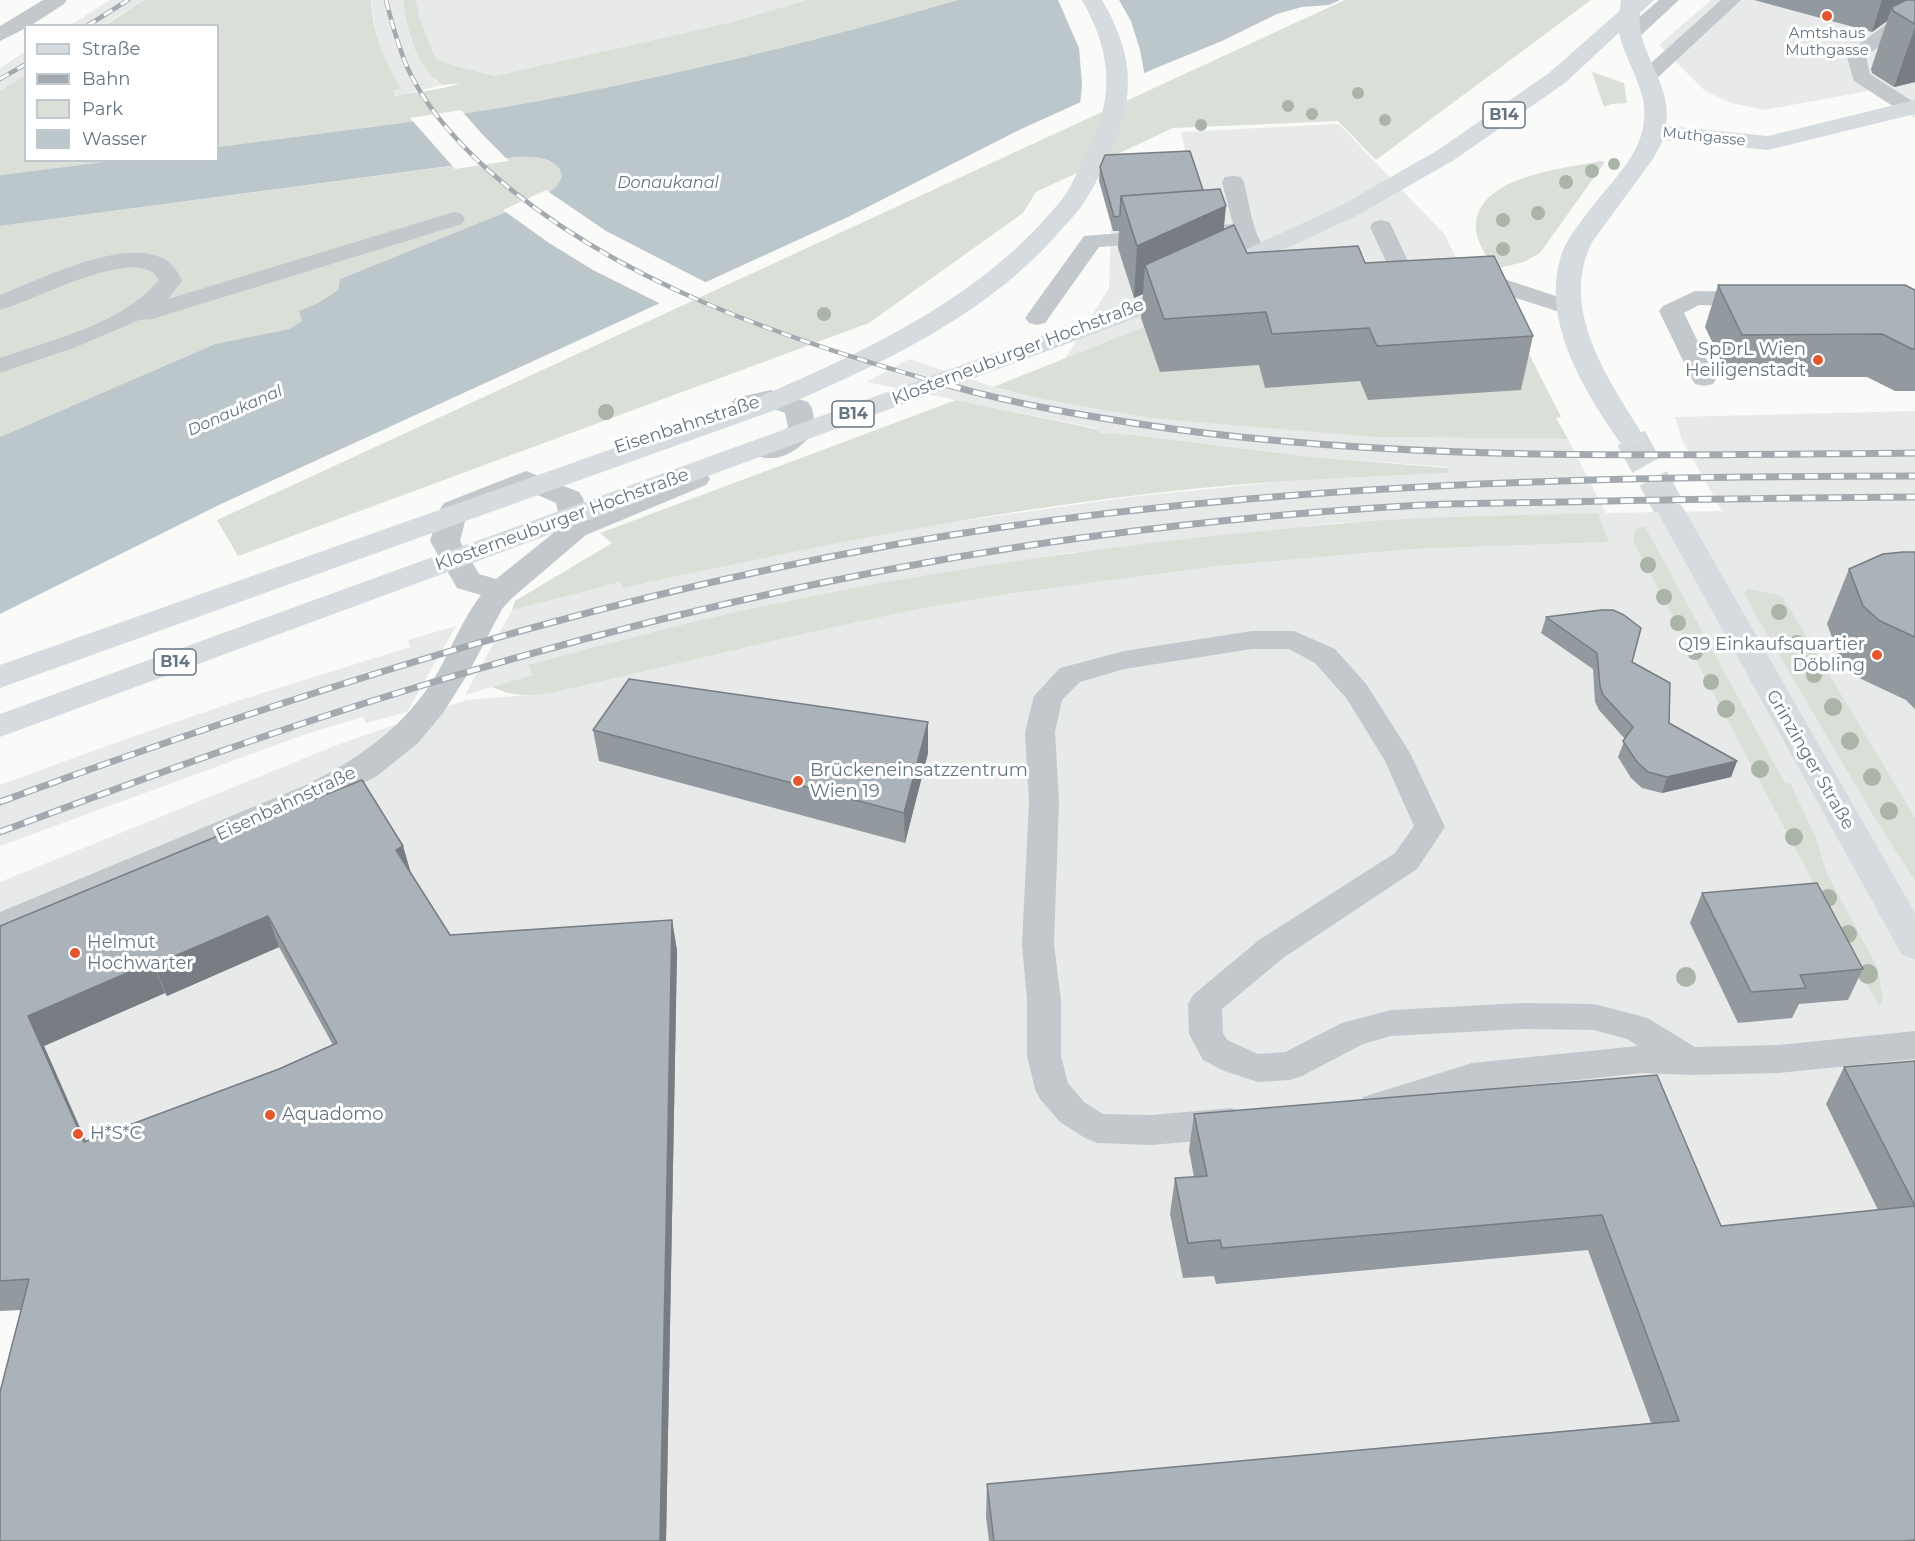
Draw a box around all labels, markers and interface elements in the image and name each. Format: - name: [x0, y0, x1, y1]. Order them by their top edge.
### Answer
- marker: Amtshaus Muthgasse: [1820, 9, 1834, 23]
- legend: [24, 24, 219, 162]
- place label: Amtshaus Muthgasse: [1785, 25, 1869, 60]
- text: Straße: [82, 38, 140, 60]
- text: Bahn: [82, 68, 131, 90]
- text: Park: [82, 98, 123, 120]
- road number: B14: [1483, 102, 1525, 128]
- street label: Muthgasse: [1662, 124, 1746, 150]
- text: Wasser: [82, 128, 147, 150]
- water label: Donaukanal: [617, 173, 719, 193]
- street label: Klosterneuburger Hochstraße: [889, 294, 1147, 410]
- place label: SpDrL Wien Heiligenstadt: [1685, 339, 1806, 382]
- marker: SpDrL Wien Heiligenstadt: [1811, 353, 1825, 367]
- water label: Donaukanal: [185, 382, 285, 440]
- street label: Eisenbahnstraße: [611, 391, 763, 459]
- road number: B14: [832, 401, 874, 427]
- street label: Klosterneuburger Hochstraße: [432, 464, 692, 576]
- place label: Q19 Einkaufsquartier Döbling: [1678, 634, 1865, 676]
- marker: Q19 Einkaufsquartier Döbling: [1870, 648, 1884, 662]
- road number: B14: [154, 649, 196, 675]
- street label: Grinzinger Straße: [1761, 686, 1859, 834]
- place label: Brückeneinsatzzentrum Wien 19: [810, 760, 1028, 802]
- street label: Eisenbahnstraße: [213, 762, 359, 846]
- marker: Brückeneinsatzzentrum Wien 19: [791, 774, 805, 788]
- place label: Helmut Hochwarter: [87, 932, 194, 974]
- marker: Helmut Hochwarter: [68, 946, 82, 960]
- place label: Aquadomo: [282, 1104, 384, 1126]
- marker: Aquadomo: [263, 1108, 277, 1122]
- place label: H*S*C: [90, 1123, 142, 1145]
- marker: H*S*C: [71, 1127, 85, 1141]

